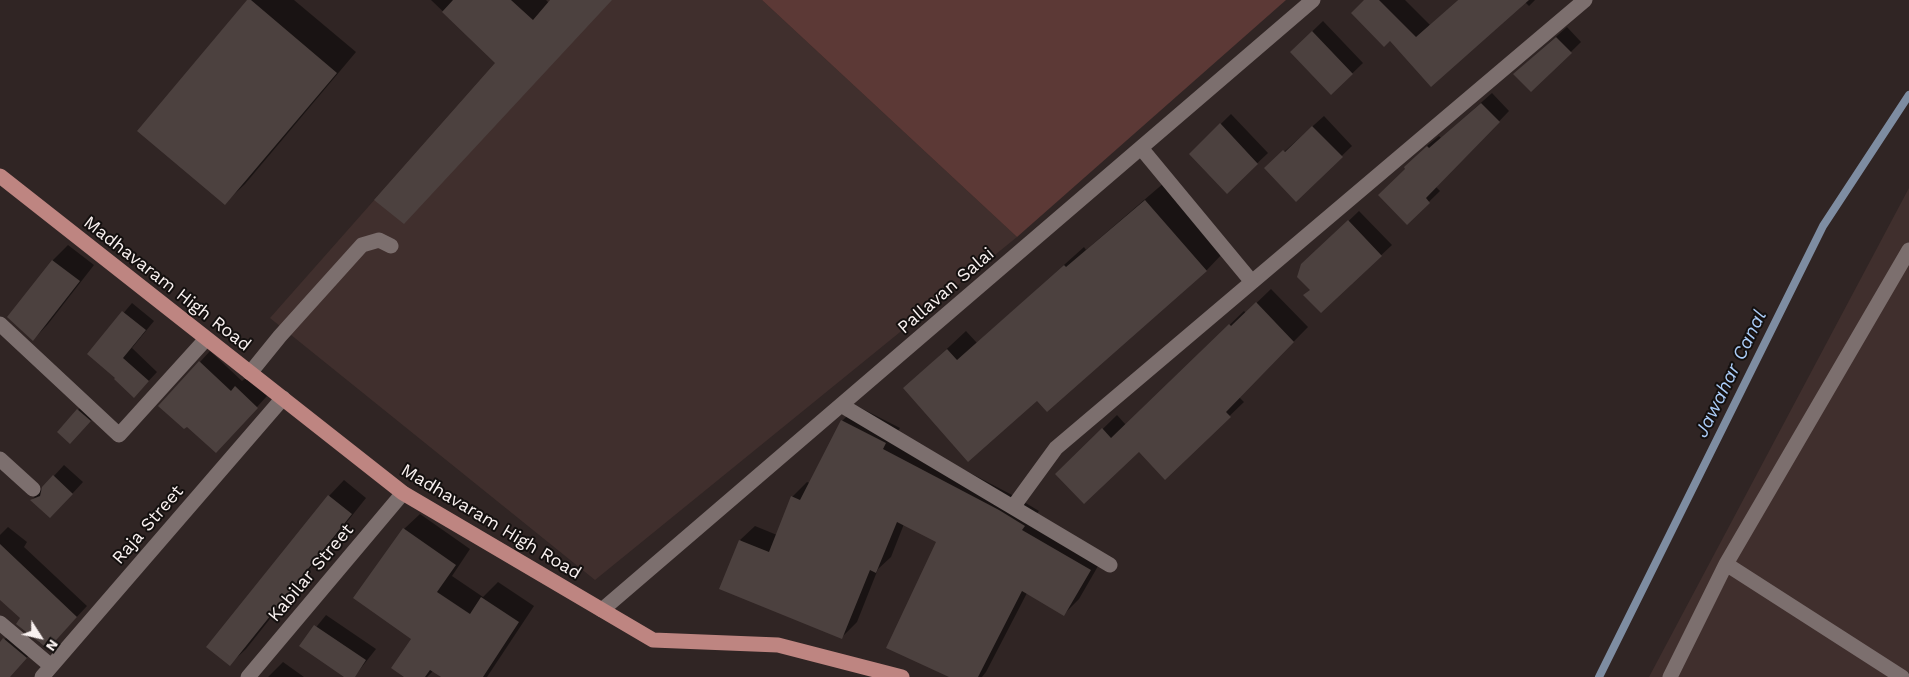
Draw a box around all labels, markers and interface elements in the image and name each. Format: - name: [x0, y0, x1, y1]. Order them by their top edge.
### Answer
- street label: Madhavaram High Road: [79, 212, 255, 356]
- street label: Pallavan Salai: [893, 243, 999, 339]
- water label: Jawahar Canal: [1690, 307, 1772, 441]
- street label: Madhavaram High Road: [397, 460, 585, 584]
- street label: Raja Street: [108, 481, 188, 569]
- street label: Kabilar Street: [264, 520, 358, 626]
- north arrow: [15, 612, 65, 662]
- text: N: [43, 637, 62, 654]

